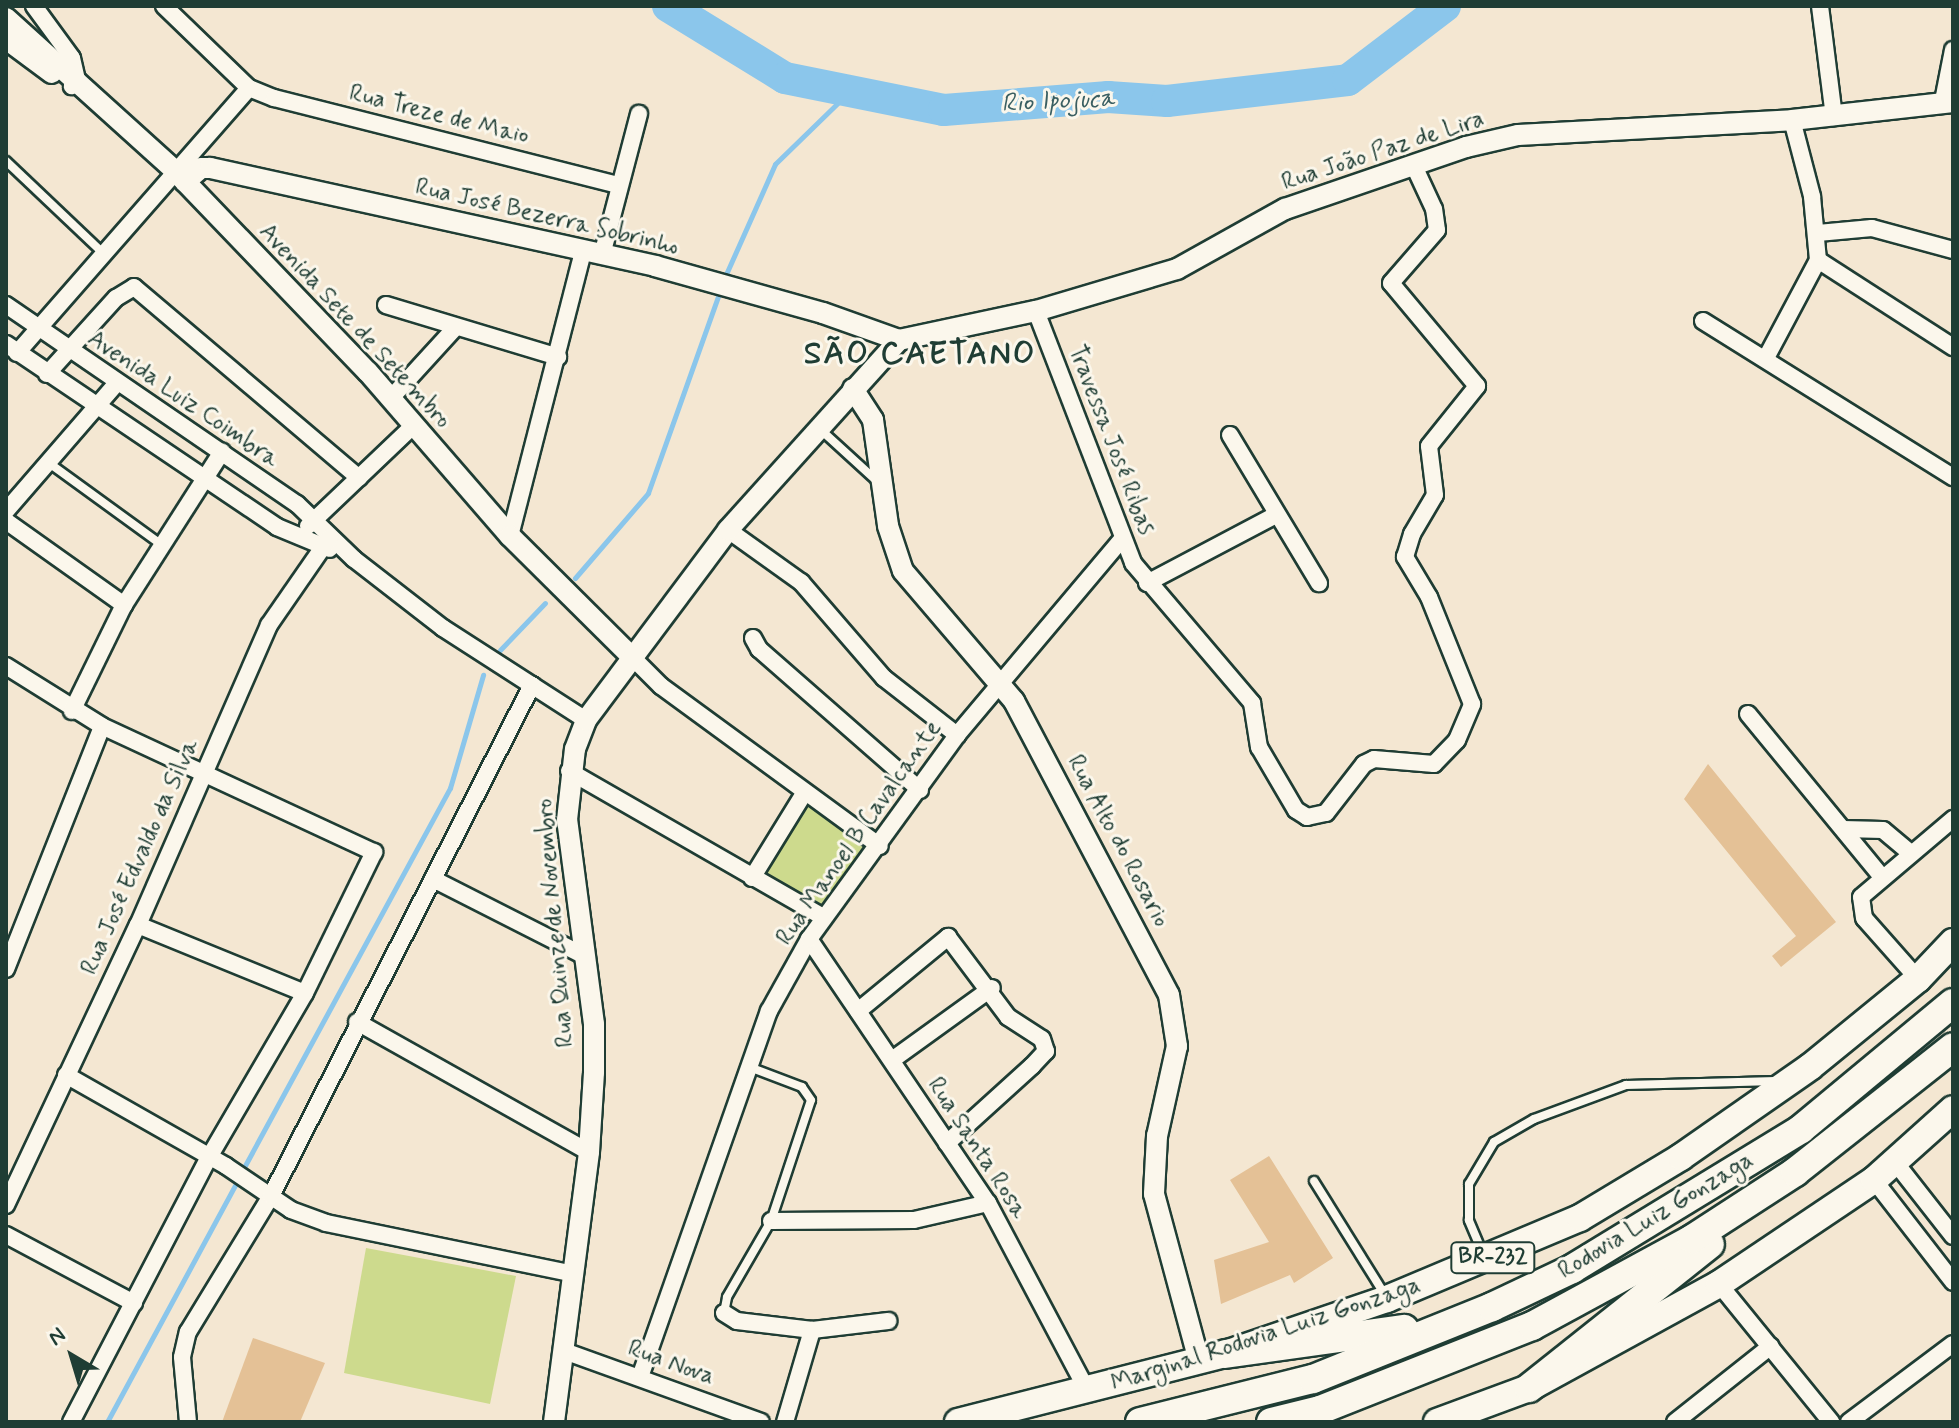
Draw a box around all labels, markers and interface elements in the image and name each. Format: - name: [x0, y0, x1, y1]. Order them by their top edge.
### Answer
- street label: Rua Treze de Maio: [348, 79, 530, 151]
- water label: Rio Ipojuca: [997, 83, 1119, 121]
- street label: Rua João Paz de Lira: [1278, 105, 1488, 197]
- street label: Rua José Bezerra Sobrinho: [411, 172, 683, 262]
- street label: Avenida Sete de Setembro: [253, 218, 457, 434]
- street label: Avenida Luiz Coimbra: [80, 323, 286, 475]
- district label: SÃO CAETANO: [800, 335, 1040, 373]
- street label: Travessa José Ribas: [1061, 341, 1161, 539]
- street label: Rua Manoel B Cavalcante: [772, 718, 946, 948]
- street label: Rua José Edvaldo da Silva: [76, 737, 204, 977]
- street label: Rua Alto do Rosario: [1061, 750, 1175, 932]
- street label: Rua Quinze de Novembro: [530, 797, 580, 1049]
- street label: Rua Santa Rosa: [922, 1074, 1032, 1222]
- street label: Rodovia Luiz Gonzaga: [1555, 1148, 1757, 1284]
- road number: BR-232: [1449, 1240, 1537, 1276]
- street label: Marginal Rodovia Luiz Gonzaga: [1111, 1272, 1421, 1398]
- north arrow: [32, 1316, 112, 1396]
- text: N: [43, 1322, 72, 1353]
- street label: Rua Nova: [624, 1334, 718, 1392]

